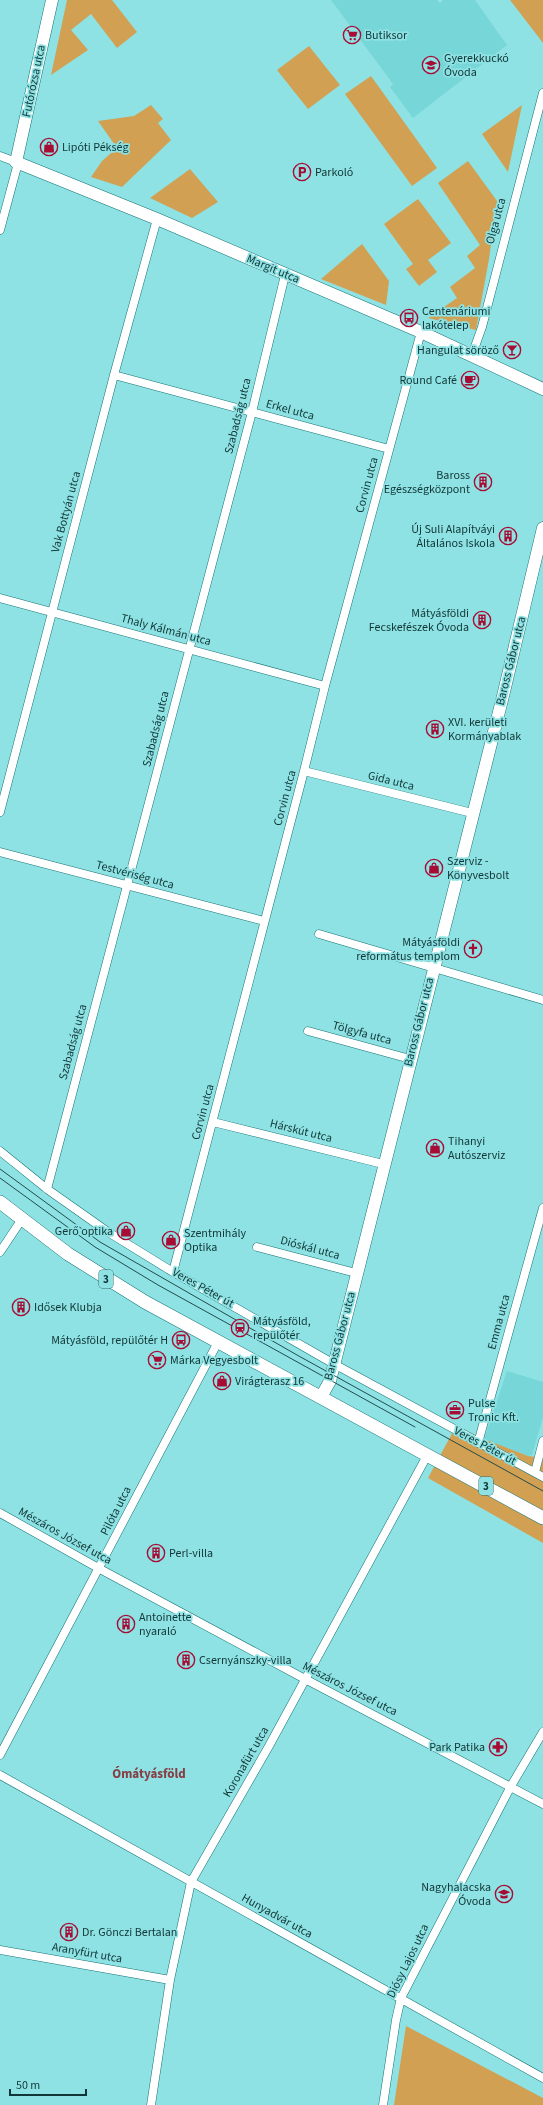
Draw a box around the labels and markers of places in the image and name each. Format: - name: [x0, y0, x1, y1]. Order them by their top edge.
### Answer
- supermarket icon: Butiksor: [342, 25, 362, 45]
- place label: Butiksor: [365, 27, 408, 44]
- place label: Gyerekkuckó Óvoda: [444, 50, 509, 81]
- school or university icon: Gyerekkuckó Óvoda: [421, 55, 441, 75]
- shop icon: Lipóti Pékség: [39, 137, 59, 157]
- place label: Lipóti Pékség: [62, 139, 128, 156]
- parking icon: Parkoló: [292, 162, 312, 182]
- place label: Parkoló: [315, 164, 353, 181]
- place label: Centenáriumi lakótelep: [422, 303, 490, 334]
- bus stop icon: Centenáriumi lakótelep: [399, 308, 419, 328]
- bar icon: Hangulat söröző: [502, 340, 522, 360]
- place label: Hangulat söröző: [417, 342, 499, 359]
- cafe icon: Round Café: [460, 370, 480, 390]
- place label: Round Café: [399, 372, 457, 389]
- place label: Baross Egészségközpont: [384, 467, 470, 498]
- building icon: Baross Egészségközpont: [473, 472, 493, 492]
- place label: Új Suli Alapítváyi Általános Iskola: [411, 521, 495, 552]
- building icon: Új Suli Alapítváyi Általános Iskola: [498, 526, 518, 546]
- place label: Mátyásföldi Fecskefészek Óvoda: [369, 605, 469, 636]
- building icon: Mátyásföldi Fecskefészek Óvoda: [472, 610, 492, 630]
- place label: XVI. kerületi Kormányablak: [448, 714, 521, 745]
- building icon: XVI. kerületi Kormányablak: [425, 719, 445, 739]
- place label: Szerviz - Könyvesbolt: [447, 853, 509, 884]
- shop icon: Szerviz - Könyvesbolt: [424, 858, 444, 878]
- place label: Mátyásföldi református templom: [356, 934, 460, 965]
- church icon: Mátyásföldi református templom: [463, 939, 483, 959]
- place label: Tihanyi Autószerviz: [448, 1133, 505, 1164]
- shop icon: Tihanyi Autószerviz: [425, 1138, 445, 1158]
- shop icon: Gerő optika: [116, 1221, 136, 1241]
- place label: Gerő optika: [55, 1223, 113, 1240]
- place label: Szentmihály Optika: [184, 1225, 246, 1256]
- shop icon: Szentmihály Optika: [161, 1230, 181, 1250]
- building icon: Idősek Klubja: [11, 1297, 31, 1317]
- place label: Idősek Klubja: [34, 1299, 102, 1316]
- place label: Mátyásföld, repülőtér: [253, 1313, 311, 1344]
- station icon: Mátyásföld, repülőtér: [230, 1318, 250, 1338]
- bus stop icon: Mátyásföld, repülőtér H: [171, 1330, 191, 1350]
- place label: Mátyásföld, repülőtér H: [51, 1332, 168, 1349]
- supermarket icon: Márka Vegyesbolt: [147, 1350, 167, 1370]
- place label: Márka Vegyesbolt: [170, 1352, 258, 1369]
- shop icon: Virágterasz 16: [212, 1371, 232, 1391]
- place label: Virágterasz 16: [235, 1373, 304, 1390]
- place label: Pulse Tronic Kft.: [468, 1395, 519, 1426]
- office icon: Pulse Tronic Kft.: [445, 1400, 465, 1420]
- building icon: Perl-villa: [146, 1543, 166, 1563]
- place label: Perl-villa: [169, 1545, 213, 1562]
- place label: Antoinette nyaraló: [139, 1609, 192, 1640]
- building icon: Antoinette nyaraló: [116, 1614, 136, 1634]
- building icon: Csernyánszky-villa: [176, 1650, 196, 1670]
- place label: Csernyánszky-villa: [199, 1652, 292, 1669]
- pharmacy icon: Park Patika: [488, 1737, 508, 1757]
- place label: Park Patika: [429, 1739, 485, 1756]
- place label: Nagyhalacska Óvoda: [421, 1879, 491, 1910]
- school or university icon: Nagyhalacska Óvoda: [494, 1884, 514, 1904]
- building icon: Dr. Gönczi Bertalan: [59, 1922, 79, 1942]
- place label: Dr. Gönczi Bertalan: [82, 1924, 177, 1941]

